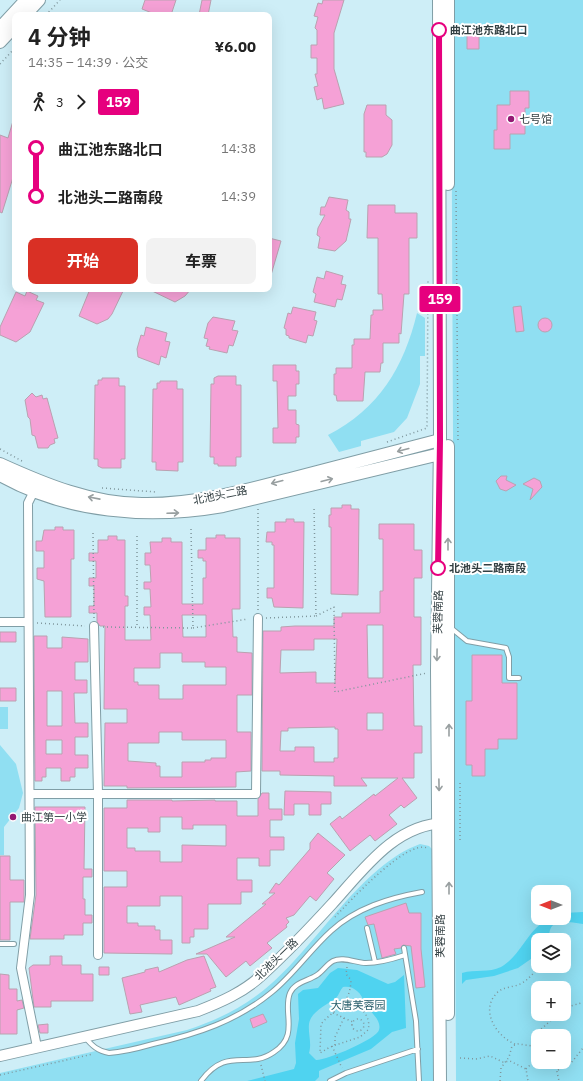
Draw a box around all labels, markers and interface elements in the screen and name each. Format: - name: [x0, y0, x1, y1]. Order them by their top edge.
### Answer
- text: 4 分钟: [28, 22, 90, 51]
- marker: 曲江池东路北口: [431, 22, 447, 38]
- place label: 曲江池东路北口: [450, 23, 527, 37]
- text: ¥6.00: [215, 37, 256, 56]
- text: 14:35 – 14:39 · 公交: [28, 54, 148, 71]
- icon: walk: [28, 91, 50, 113]
- icon: forward: [70, 91, 92, 113]
- text: 159: [106, 93, 131, 111]
- text: 3: [56, 94, 64, 111]
- place label: 七号馆: [519, 112, 552, 126]
- marker: 七号馆: [506, 114, 516, 124]
- text: 曲江池东路北口: [58, 140, 163, 159]
- text: 14:38: [221, 140, 256, 157]
- text: 北池头二路南段: [58, 188, 163, 207]
- text: 14:39: [221, 188, 256, 205]
- button: 开始: [28, 238, 138, 284]
- button: 车票: [146, 238, 256, 284]
- line badge: 159: [417, 286, 463, 312]
- text: 159: [427, 290, 453, 308]
- one-way arrow: [396, 447, 409, 454]
- one-way arrow: [320, 476, 333, 484]
- one-way arrow: [271, 479, 284, 487]
- street label: 北池头二路: [192, 483, 248, 507]
- one-way arrow: [87, 493, 100, 501]
- one-way arrow: [166, 509, 179, 516]
- one-way arrow: [444, 538, 452, 551]
- marker: 北池头二路南段: [430, 560, 446, 576]
- place label: 北池头二路南段: [449, 561, 526, 575]
- street label: 芙蓉南路: [431, 590, 445, 634]
- one-way arrow: [433, 648, 441, 661]
- one-way arrow: [445, 724, 453, 737]
- one-way arrow: [435, 778, 442, 791]
- place label: 曲江第一小学: [21, 810, 87, 824]
- marker: 曲江第一小学: [8, 812, 18, 822]
- one-way arrow: [445, 882, 453, 895]
- north arrow: [531, 885, 571, 925]
- map controls: [531, 885, 571, 1069]
- street label: 芙蓉南路: [433, 914, 447, 958]
- button: layers: [531, 933, 571, 973]
- street label: 北池头一路: [251, 935, 301, 983]
- button: +: [531, 981, 571, 1021]
- park label: 大唐芙蓉园: [331, 998, 386, 1012]
- button: −: [531, 1029, 571, 1069]

